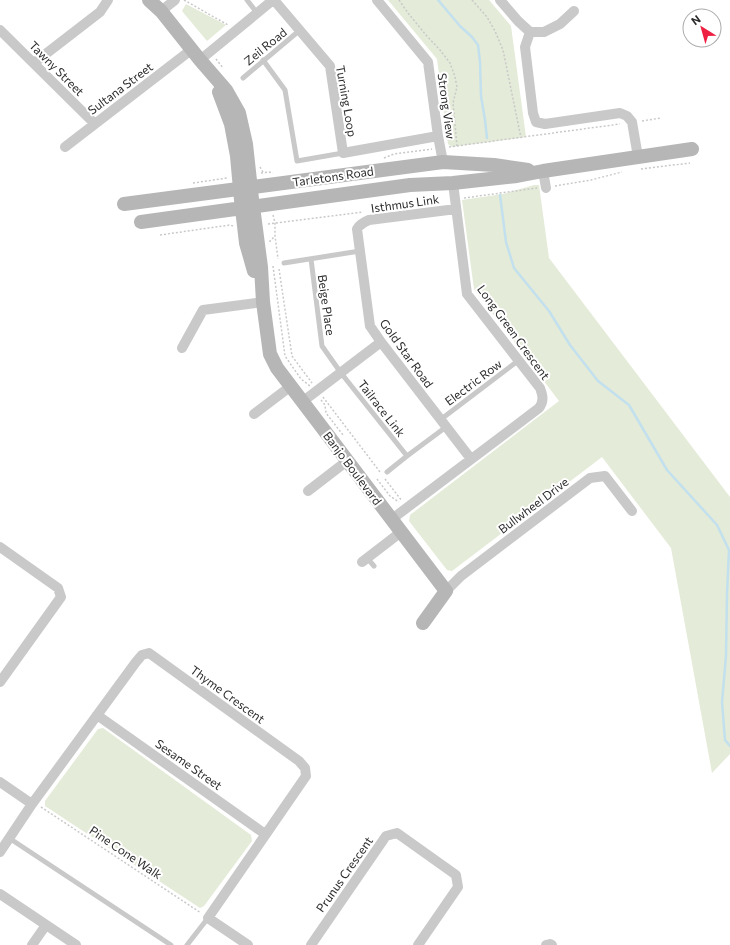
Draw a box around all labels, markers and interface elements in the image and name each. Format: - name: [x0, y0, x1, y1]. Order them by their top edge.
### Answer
- north arrow: [682, 8, 722, 48]
- text: N: [688, 12, 703, 27]
- street label: Zeil Road: [241, 25, 289, 67]
- street label: Tawny Street: [27, 38, 87, 98]
- street label: Sultana Street: [85, 59, 155, 117]
- street label: Turning Loop: [334, 64, 360, 138]
- street label: Strong View: [435, 72, 459, 140]
- street label: Tarletons Road: [292, 163, 374, 189]
- street label: Isthmus Link: [370, 191, 441, 215]
- street label: Beige Place: [316, 274, 338, 336]
- street label: Long Green Crescent: [475, 282, 553, 382]
- street label: Gold Star Road: [377, 316, 437, 390]
- street label: Electric Row: [442, 356, 505, 408]
- street label: Tailrace Link: [356, 377, 409, 439]
- street label: Banjo Boulevard: [321, 429, 385, 507]
- street label: Bullwheel Drive: [495, 474, 571, 536]
- street label: Thyme Crescent: [188, 662, 268, 726]
- street label: Sesame Street: [153, 736, 225, 792]
- street label: Pine Cone Walk: [87, 823, 165, 882]
- street label: Prunus Crescent: [313, 833, 375, 914]

